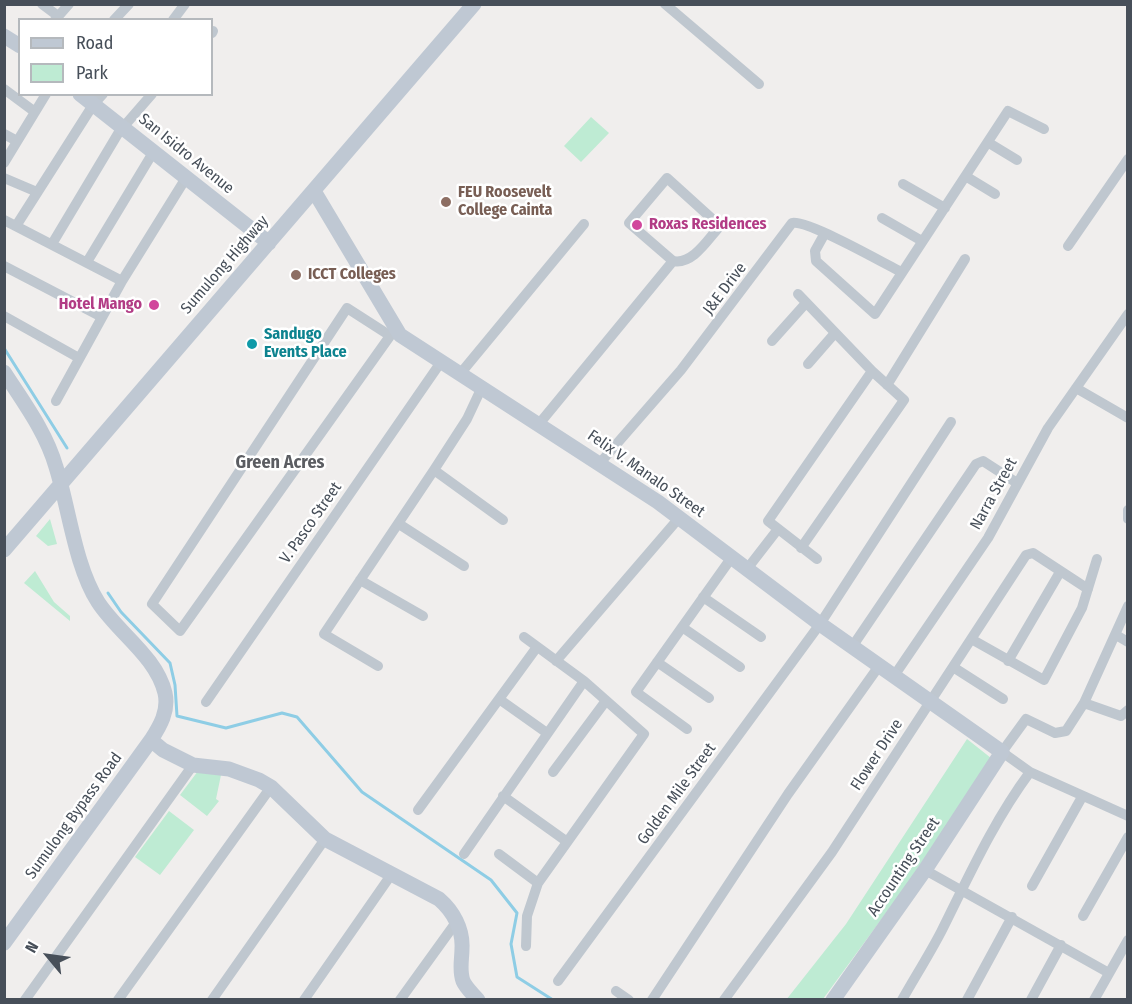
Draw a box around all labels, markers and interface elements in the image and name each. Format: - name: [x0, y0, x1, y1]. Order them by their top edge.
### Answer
- legend: [18, 18, 213, 96]
- text: Road: [76, 32, 113, 54]
- text: Park: [76, 62, 108, 84]
- street label: San Isidro Avenue: [134, 110, 238, 198]
- place label: FEU Roosevelt College Cainta: [458, 183, 553, 221]
- marker: FEU Roosevelt College Cainta: [439, 195, 453, 209]
- street label: Sumulong Highway: [177, 212, 273, 318]
- place label: Roxas Residences: [649, 215, 767, 235]
- marker: Roxas Residences: [630, 218, 644, 232]
- street label: J&E Drive: [699, 259, 751, 319]
- place label: ICCT Colleges: [308, 265, 396, 285]
- marker: ICCT Colleges: [289, 268, 303, 282]
- place label: Hotel Mango: [59, 295, 142, 315]
- marker: Hotel Mango: [147, 298, 161, 312]
- place label: Sandugo Events Place: [264, 325, 347, 363]
- marker: Sandugo Events Place: [245, 337, 259, 351]
- street label: Felix V. Manalo Street: [584, 426, 708, 522]
- district label: Green Acres: [236, 452, 324, 474]
- street label: Narra Street: [966, 455, 1022, 533]
- street label: V. Pasco Street: [276, 479, 346, 567]
- street label: Flower Drive: [847, 716, 907, 794]
- street label: Golden Mile Street: [634, 739, 720, 849]
- street label: Sumulong Bypass Road: [22, 749, 126, 883]
- street label: Accounting Street: [864, 814, 944, 920]
- north arrow: [18, 926, 78, 986]
- text: N: [21, 938, 42, 956]

